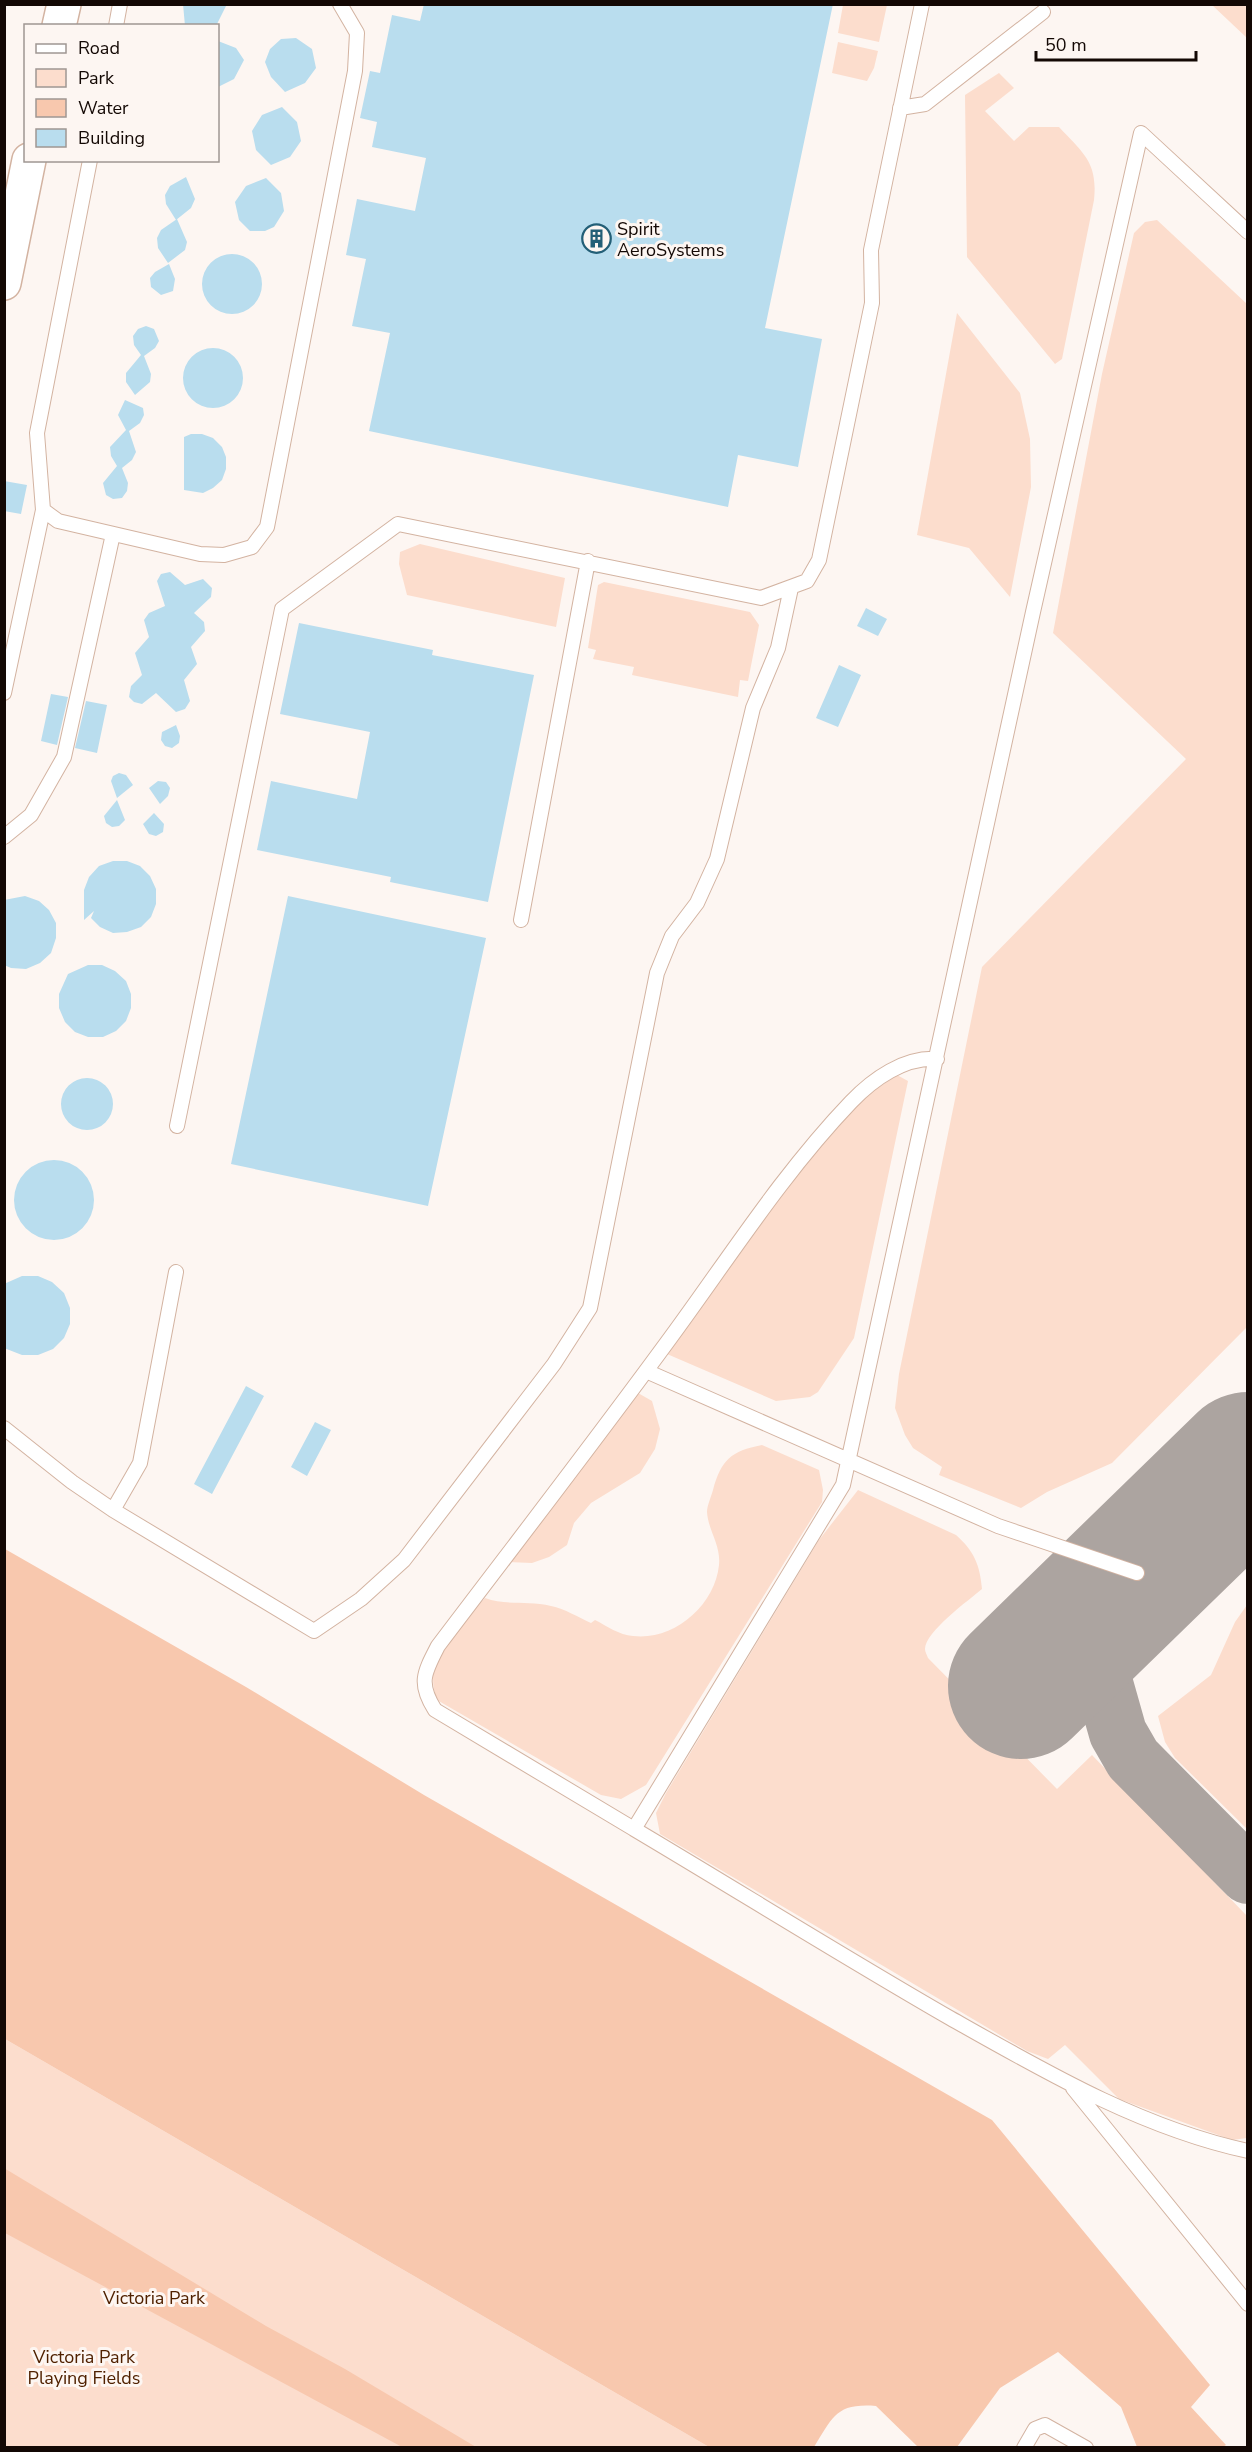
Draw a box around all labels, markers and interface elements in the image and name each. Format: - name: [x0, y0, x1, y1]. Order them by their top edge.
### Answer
- legend: [24, 24, 219, 162]
- scale bar: [1036, 24, 1196, 62]
- text: 50 m: [1045, 33, 1087, 57]
- text: Road: [78, 36, 120, 60]
- text: Park: [78, 66, 115, 90]
- text: Water: [78, 96, 129, 120]
- text: Building: [78, 126, 145, 150]
- place label: Spirit AeroSystems: [617, 217, 724, 262]
- building icon: Spirit AeroSystems: [580, 223, 612, 255]
- park label: Victoria Park: [102, 2286, 206, 2310]
- park label: Victoria Park Playing Fields: [27, 2345, 141, 2390]

